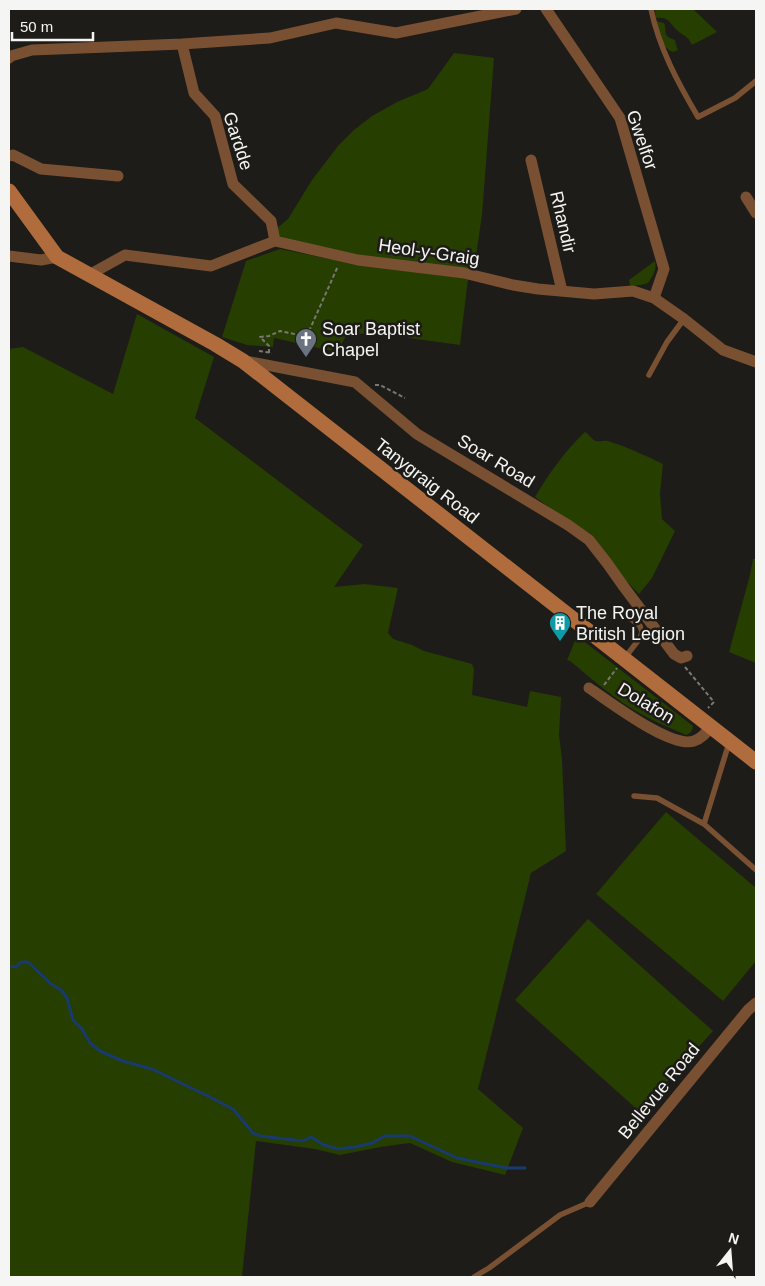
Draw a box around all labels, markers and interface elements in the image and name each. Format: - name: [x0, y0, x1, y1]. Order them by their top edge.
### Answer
- scale bar: [12, 10, 94, 42]
- text: 50 m: [20, 18, 53, 35]
- street label: Gwelfor: [622, 107, 662, 173]
- street label: Gardde: [219, 109, 257, 173]
- street label: Rhandir: [546, 189, 580, 255]
- street label: Heol-y-Graig: [377, 235, 481, 269]
- place label: Soar Baptist Chapel: [322, 319, 420, 360]
- church icon: Soar Baptist Chapel: [294, 327, 318, 358]
- street label: Soar Road: [454, 430, 538, 492]
- street label: Tanygraig Road: [371, 434, 483, 528]
- place label: The Royal British Legion: [576, 603, 685, 644]
- building icon: The Royal British Legion: [548, 611, 572, 642]
- street label: Dolafon: [614, 678, 678, 728]
- street label: Bellevue Road: [614, 1039, 704, 1143]
- north arrow: [705, 1226, 755, 1276]
- text: N: [727, 1229, 741, 1248]

